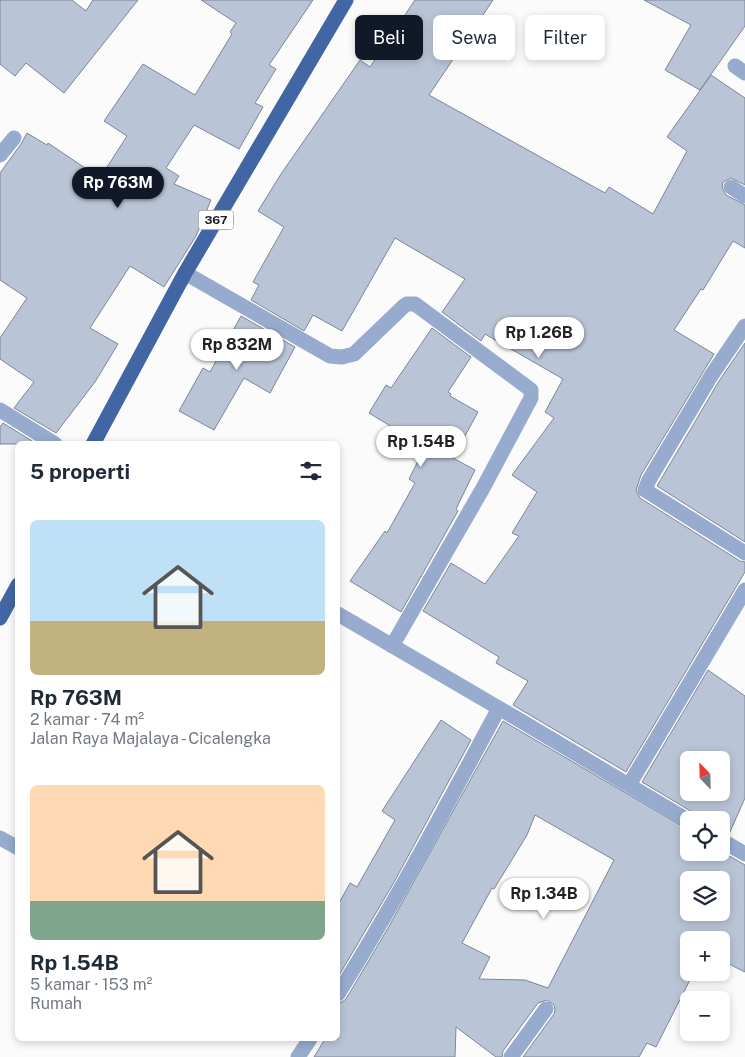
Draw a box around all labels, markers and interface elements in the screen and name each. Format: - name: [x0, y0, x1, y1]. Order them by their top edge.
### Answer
- chip: Beli: [355, 15, 423, 60]
- chip: Sewa: [433, 15, 515, 60]
- chip: Filter: [525, 15, 605, 60]
- pin: Rp 763M: [72, 166, 164, 209]
- text: Rp 763M: [83, 173, 153, 192]
- road number: 367: [198, 210, 234, 230]
- pin: Rp 1.26B: [487, 316, 591, 359]
- text: Rp 1.26B: [505, 323, 573, 342]
- pin: Rp 832M: [191, 328, 283, 371]
- text: Rp 832M: [202, 335, 272, 354]
- pin: Rp 1.54B: [369, 426, 473, 468]
- text: Rp 1.54B: [387, 432, 455, 451]
- icon: filters: [297, 457, 325, 485]
- text: 5 properti: [30, 459, 130, 484]
- icon: home: [133, 552, 223, 642]
- text: Rp 763M: [30, 685, 122, 710]
- text: 2 kamar · 74 m²: [30, 710, 144, 729]
- text: Jalan Raya Majalaya - Cicalengka: [30, 729, 271, 748]
- north arrow: [680, 751, 730, 801]
- map controls: [680, 751, 730, 1041]
- button: locate: [680, 811, 730, 861]
- icon: home: [133, 817, 223, 907]
- button: layers: [680, 871, 730, 921]
- pin: Rp 1.34B: [492, 878, 596, 920]
- text: Rp 1.34B: [510, 884, 578, 903]
- button: +: [680, 931, 730, 981]
- text: Rp 1.54B: [30, 950, 119, 975]
- text: 5 kamar · 153 m²: [30, 975, 152, 994]
- button: −: [680, 991, 730, 1041]
- text: Rumah: [30, 994, 82, 1013]

